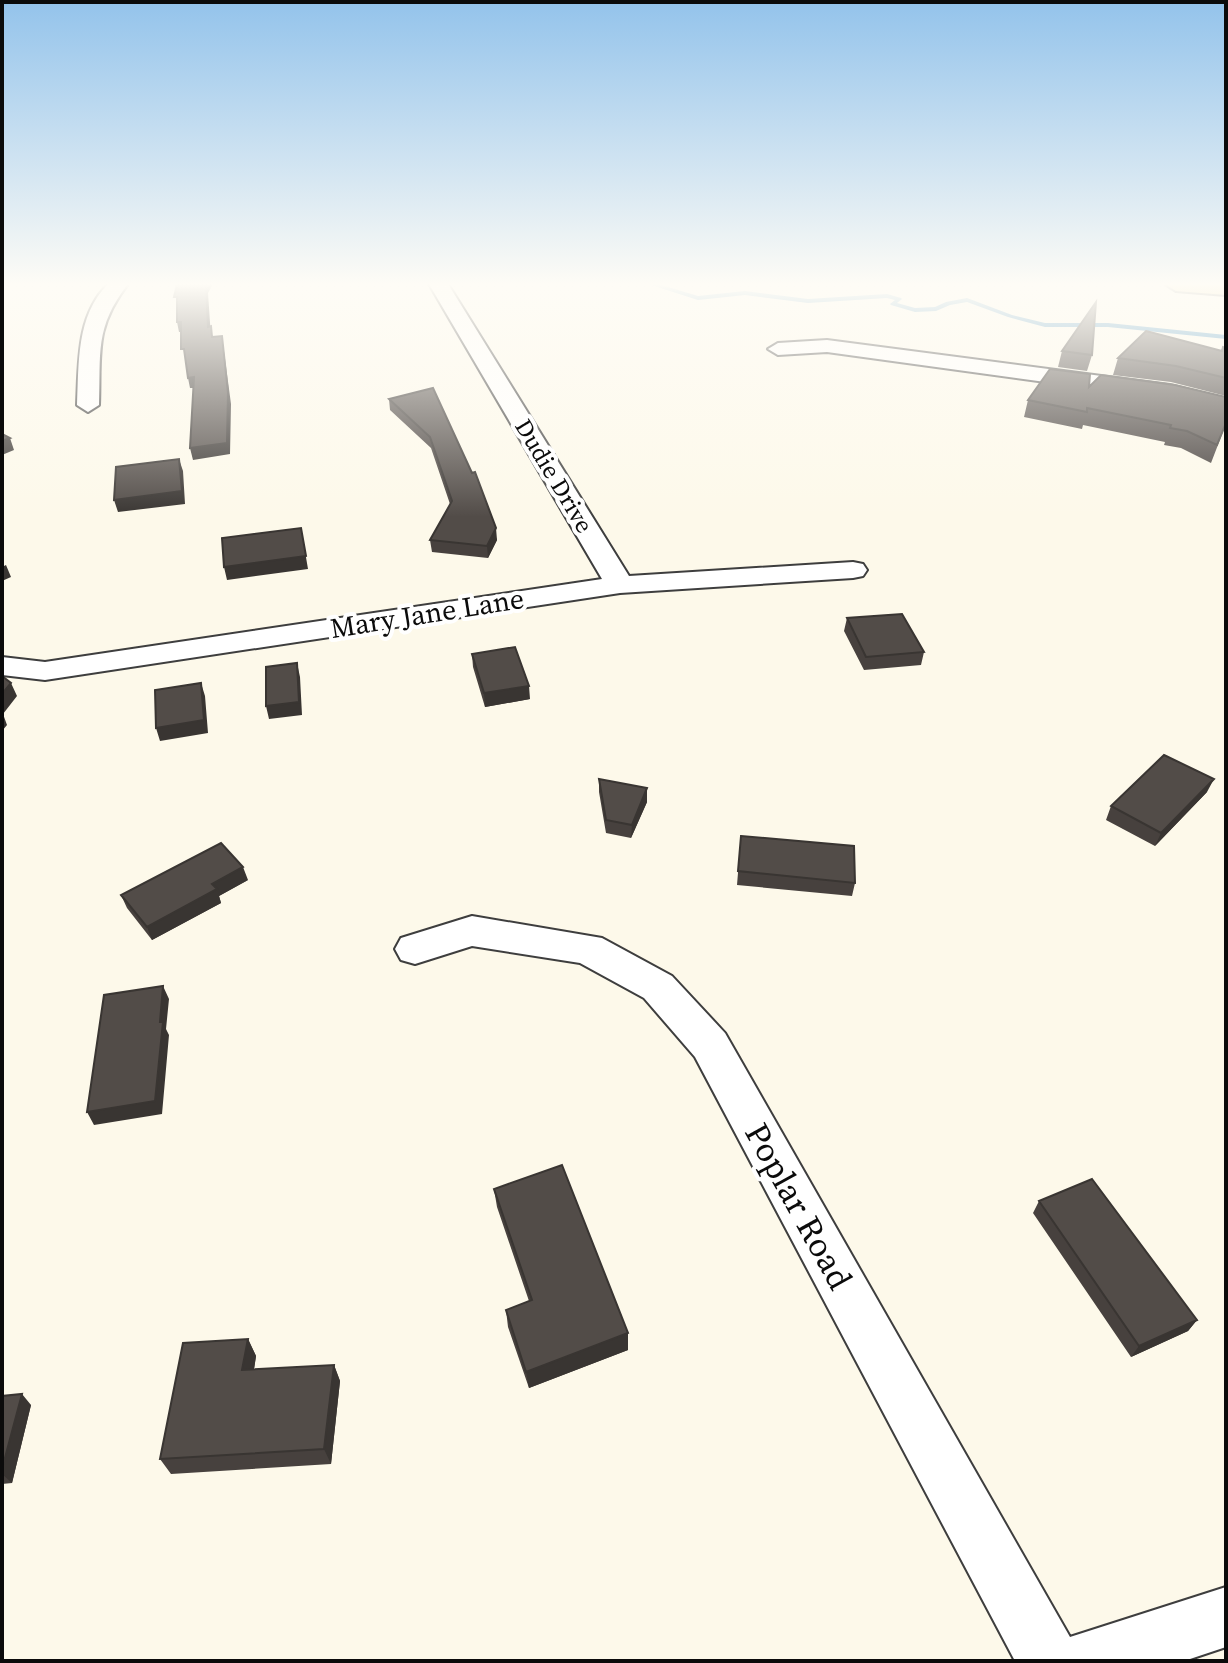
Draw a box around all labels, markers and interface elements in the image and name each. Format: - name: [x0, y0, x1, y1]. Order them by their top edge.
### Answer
- street label: Dudie Drive: [508, 413, 601, 539]
- street label: Mary Jane Lane: [327, 579, 527, 647]
- street label: Poplar Road: [734, 1115, 864, 1297]

